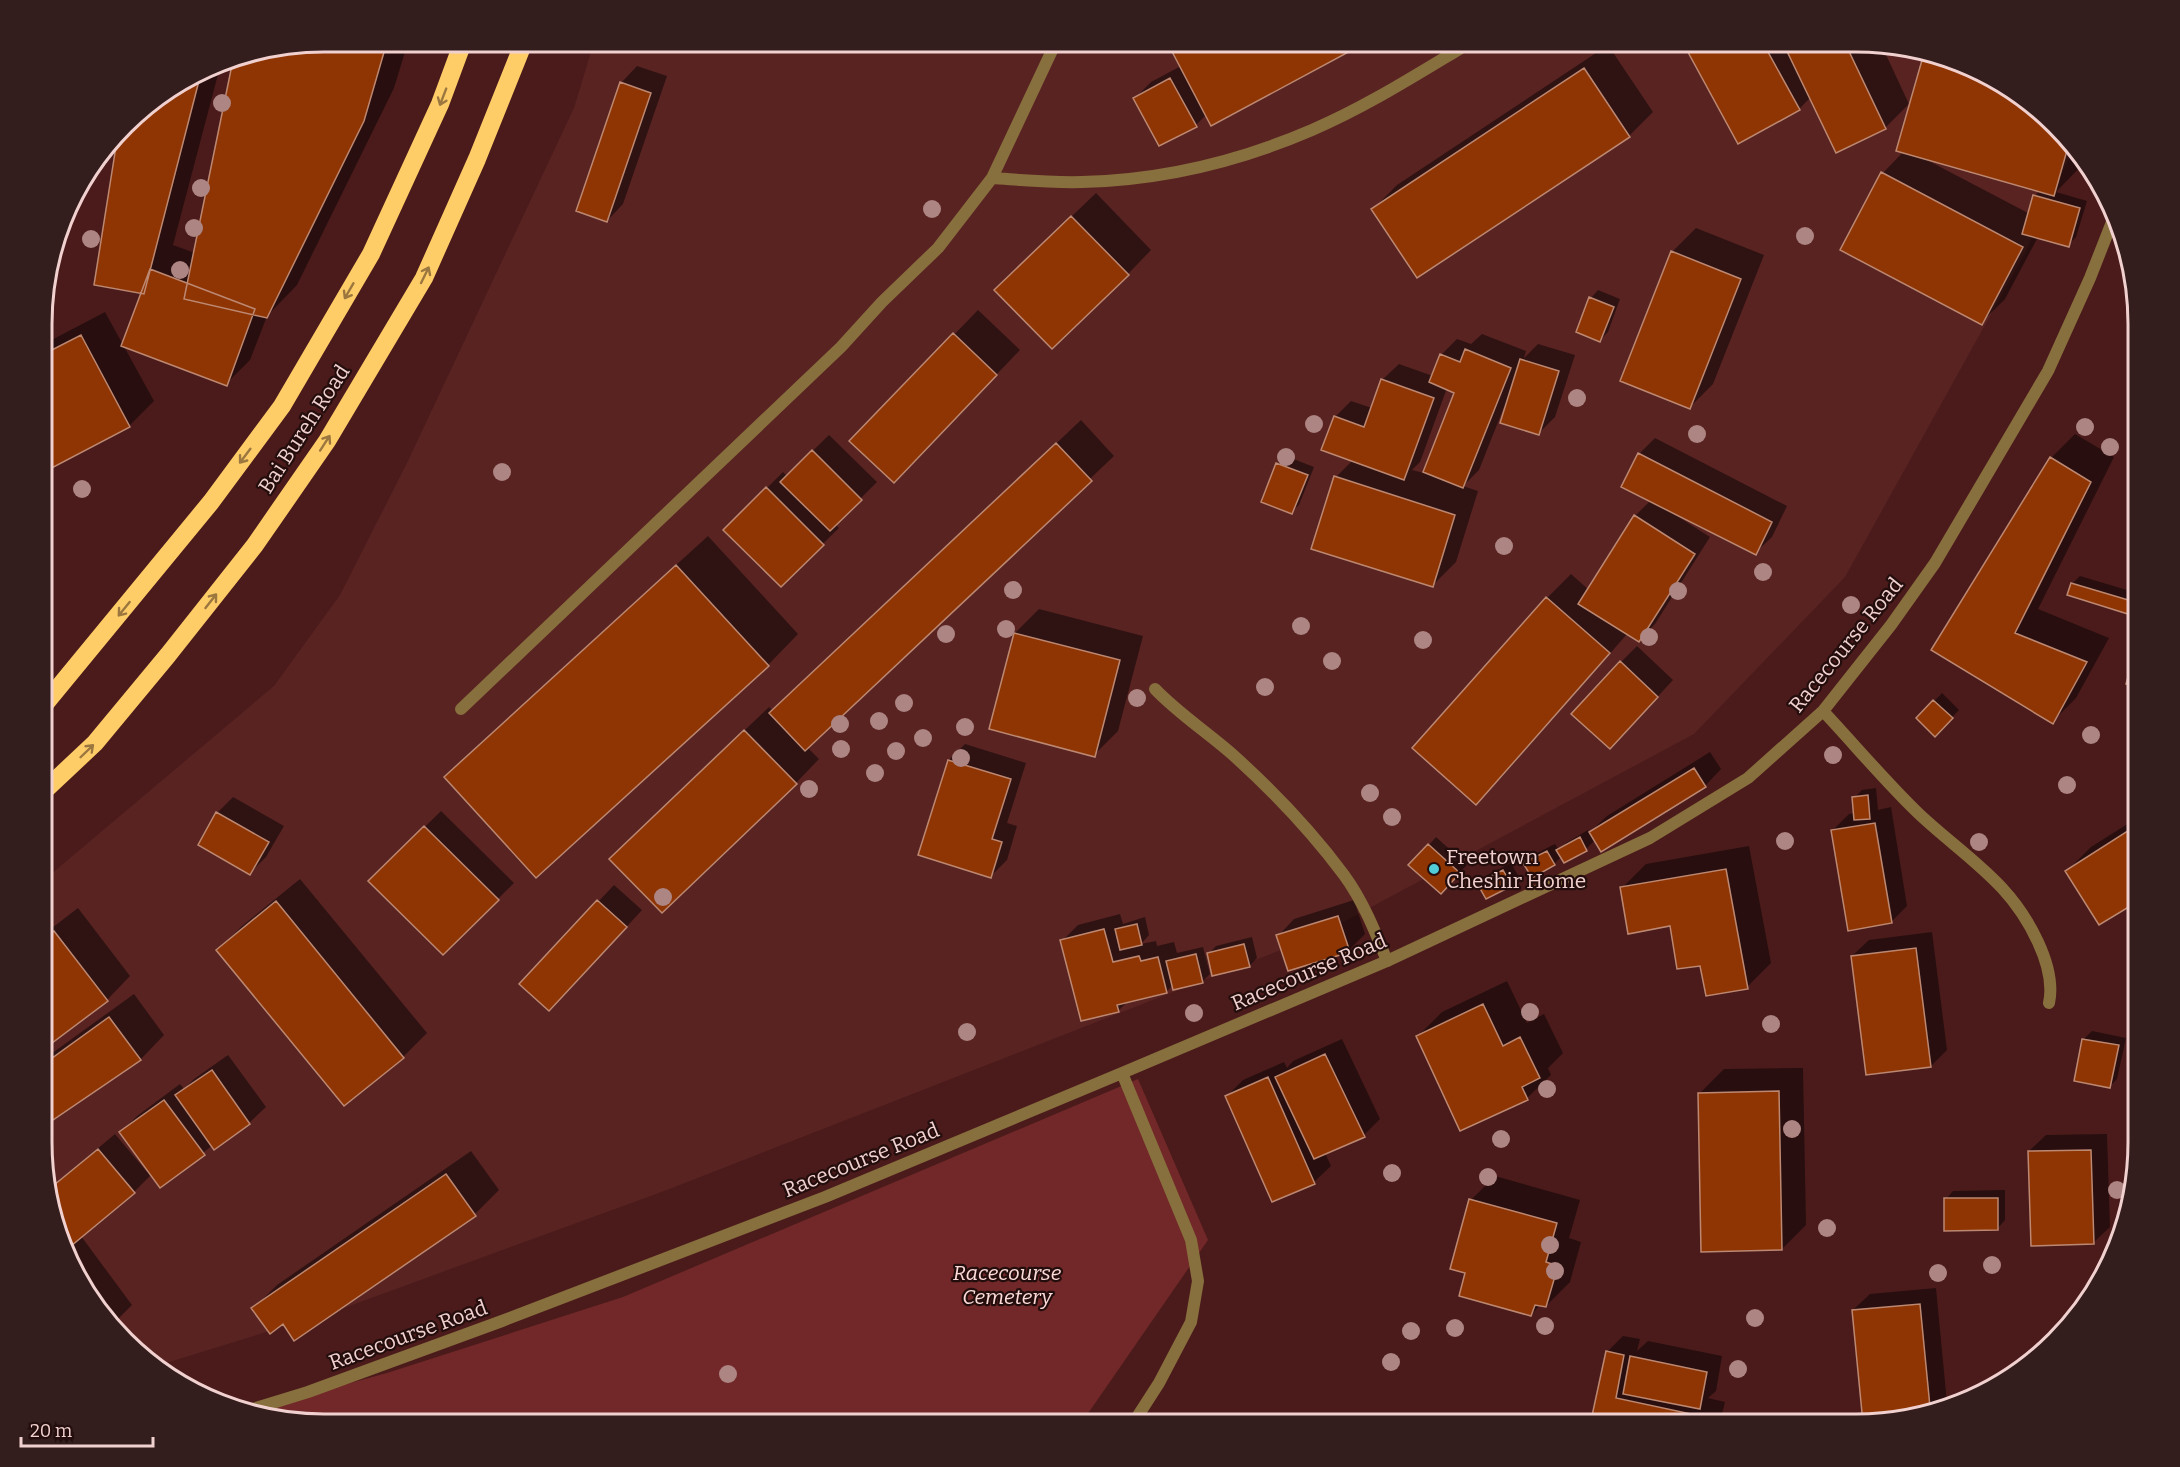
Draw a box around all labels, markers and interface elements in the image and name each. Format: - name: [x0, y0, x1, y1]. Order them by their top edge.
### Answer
- one-way arrow: [437, 87, 448, 106]
- one-way arrow: [419, 267, 431, 284]
- one-way arrow: [343, 282, 355, 299]
- street label: Bai Bureh Road: [253, 360, 355, 498]
- one-way arrow: [319, 434, 332, 451]
- one-way arrow: [238, 447, 251, 463]
- street label: Racecourse Road: [1784, 572, 1908, 718]
- one-way arrow: [205, 593, 218, 609]
- one-way arrow: [118, 601, 131, 617]
- one-way arrow: [79, 743, 94, 758]
- place label: Freetown Cheshir Home: [1446, 844, 1586, 894]
- marker: Freetown Cheshir Home: [1427, 862, 1441, 876]
- street label: Racecourse Road: [1227, 928, 1391, 1016]
- street label: Racecourse Road: [779, 1117, 943, 1203]
- park label: Racecourse Cemetery: [953, 1260, 1062, 1310]
- street label: Racecourse Road: [325, 1294, 491, 1376]
- scale bar: [21, 1410, 153, 1448]
- text: 20 m: [30, 1420, 72, 1442]

